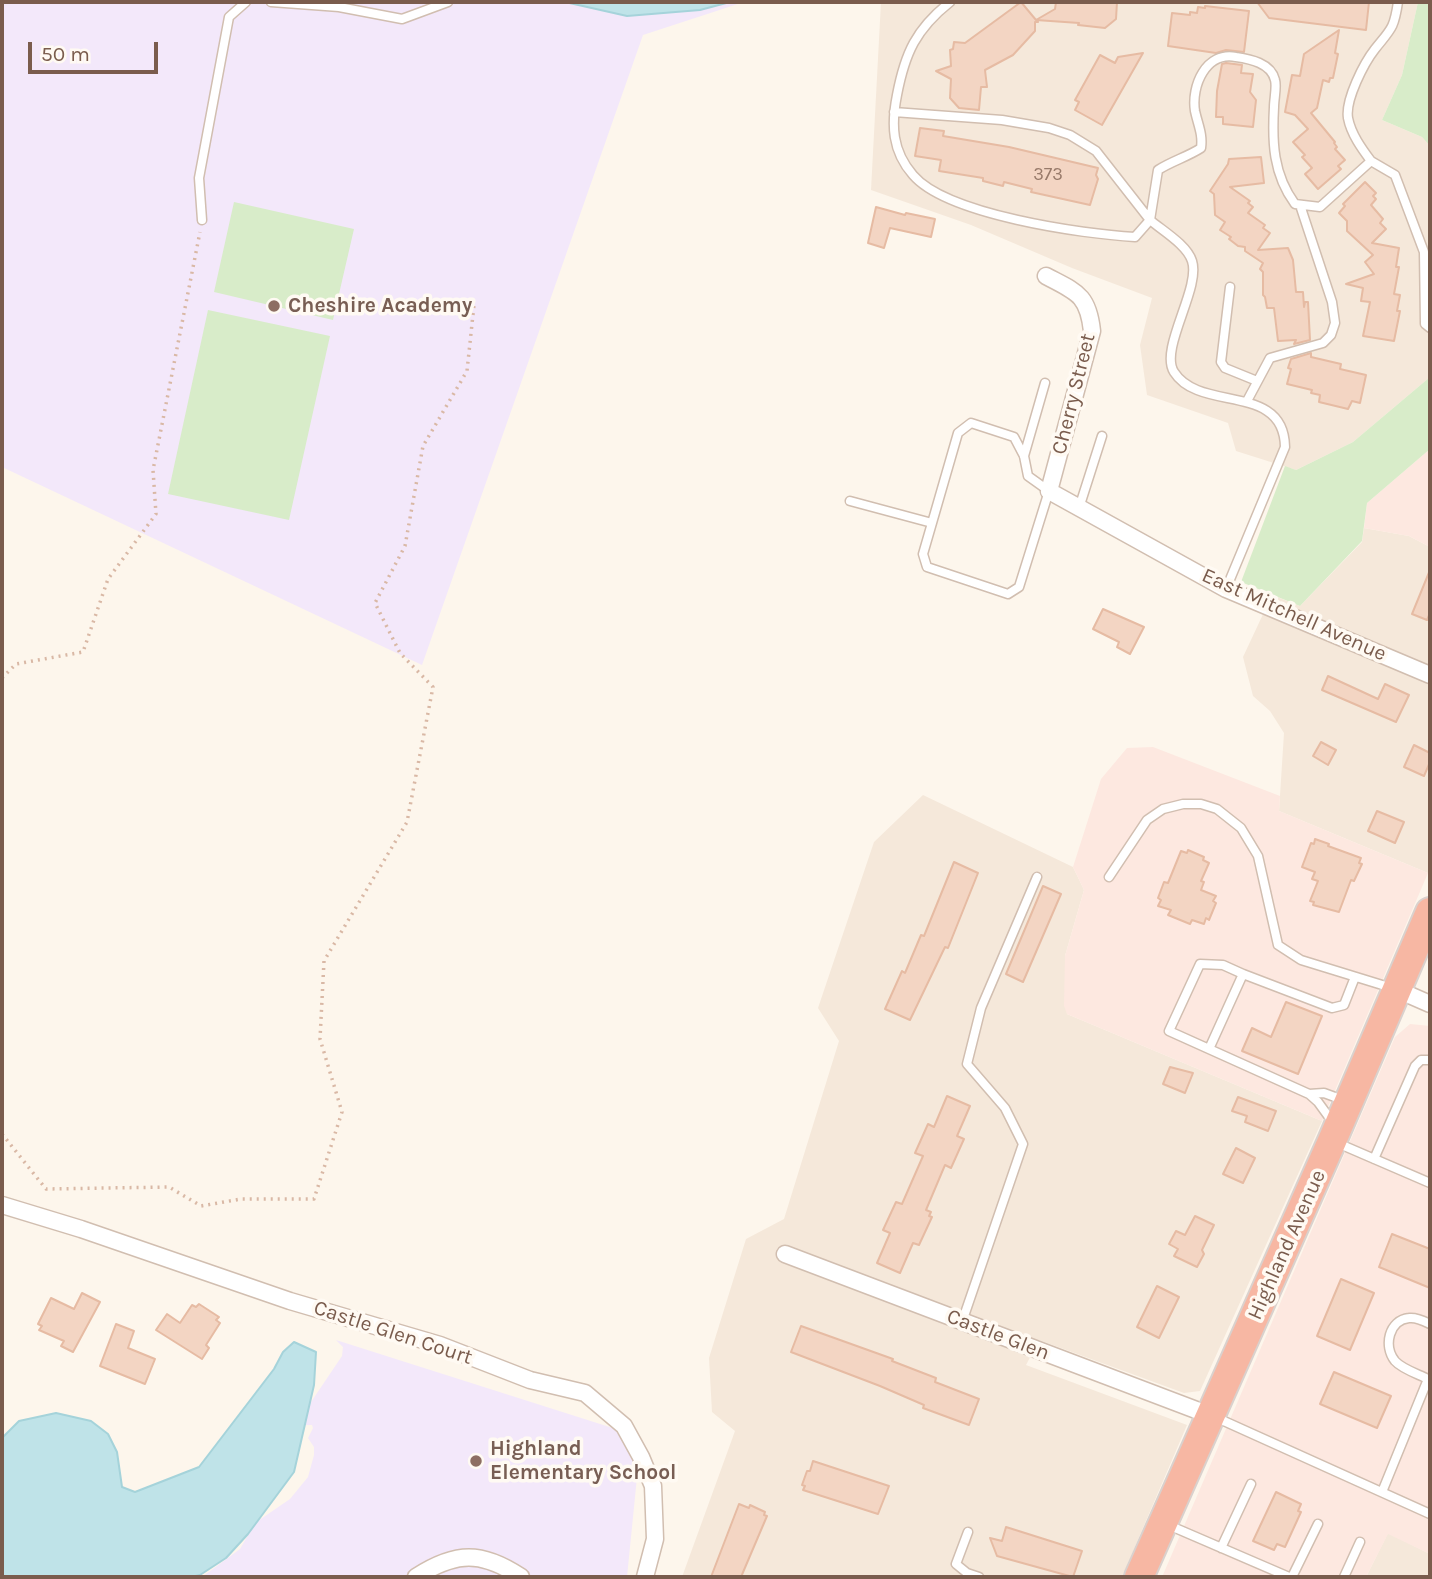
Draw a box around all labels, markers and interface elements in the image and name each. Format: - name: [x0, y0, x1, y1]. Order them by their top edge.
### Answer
- scale bar: [32, 28, 161, 72]
- text: 50 m: [41, 42, 90, 66]
- house number: 373: [1033, 164, 1063, 186]
- place label: Cheshire Academy: [288, 293, 472, 319]
- marker: Cheshire Academy: [266, 298, 282, 314]
- street label: Cherry Street: [1047, 331, 1101, 457]
- street label: East Mitchell Avenue: [1198, 563, 1390, 667]
- street label: Highland Avenue: [1243, 1166, 1331, 1324]
- street label: Castle Glen Court: [310, 1295, 476, 1371]
- street label: Castle Glen: [943, 1304, 1053, 1366]
- place label: Highland Elementary School: [490, 1436, 676, 1486]
- marker: Highland Elementary School: [468, 1453, 484, 1469]

